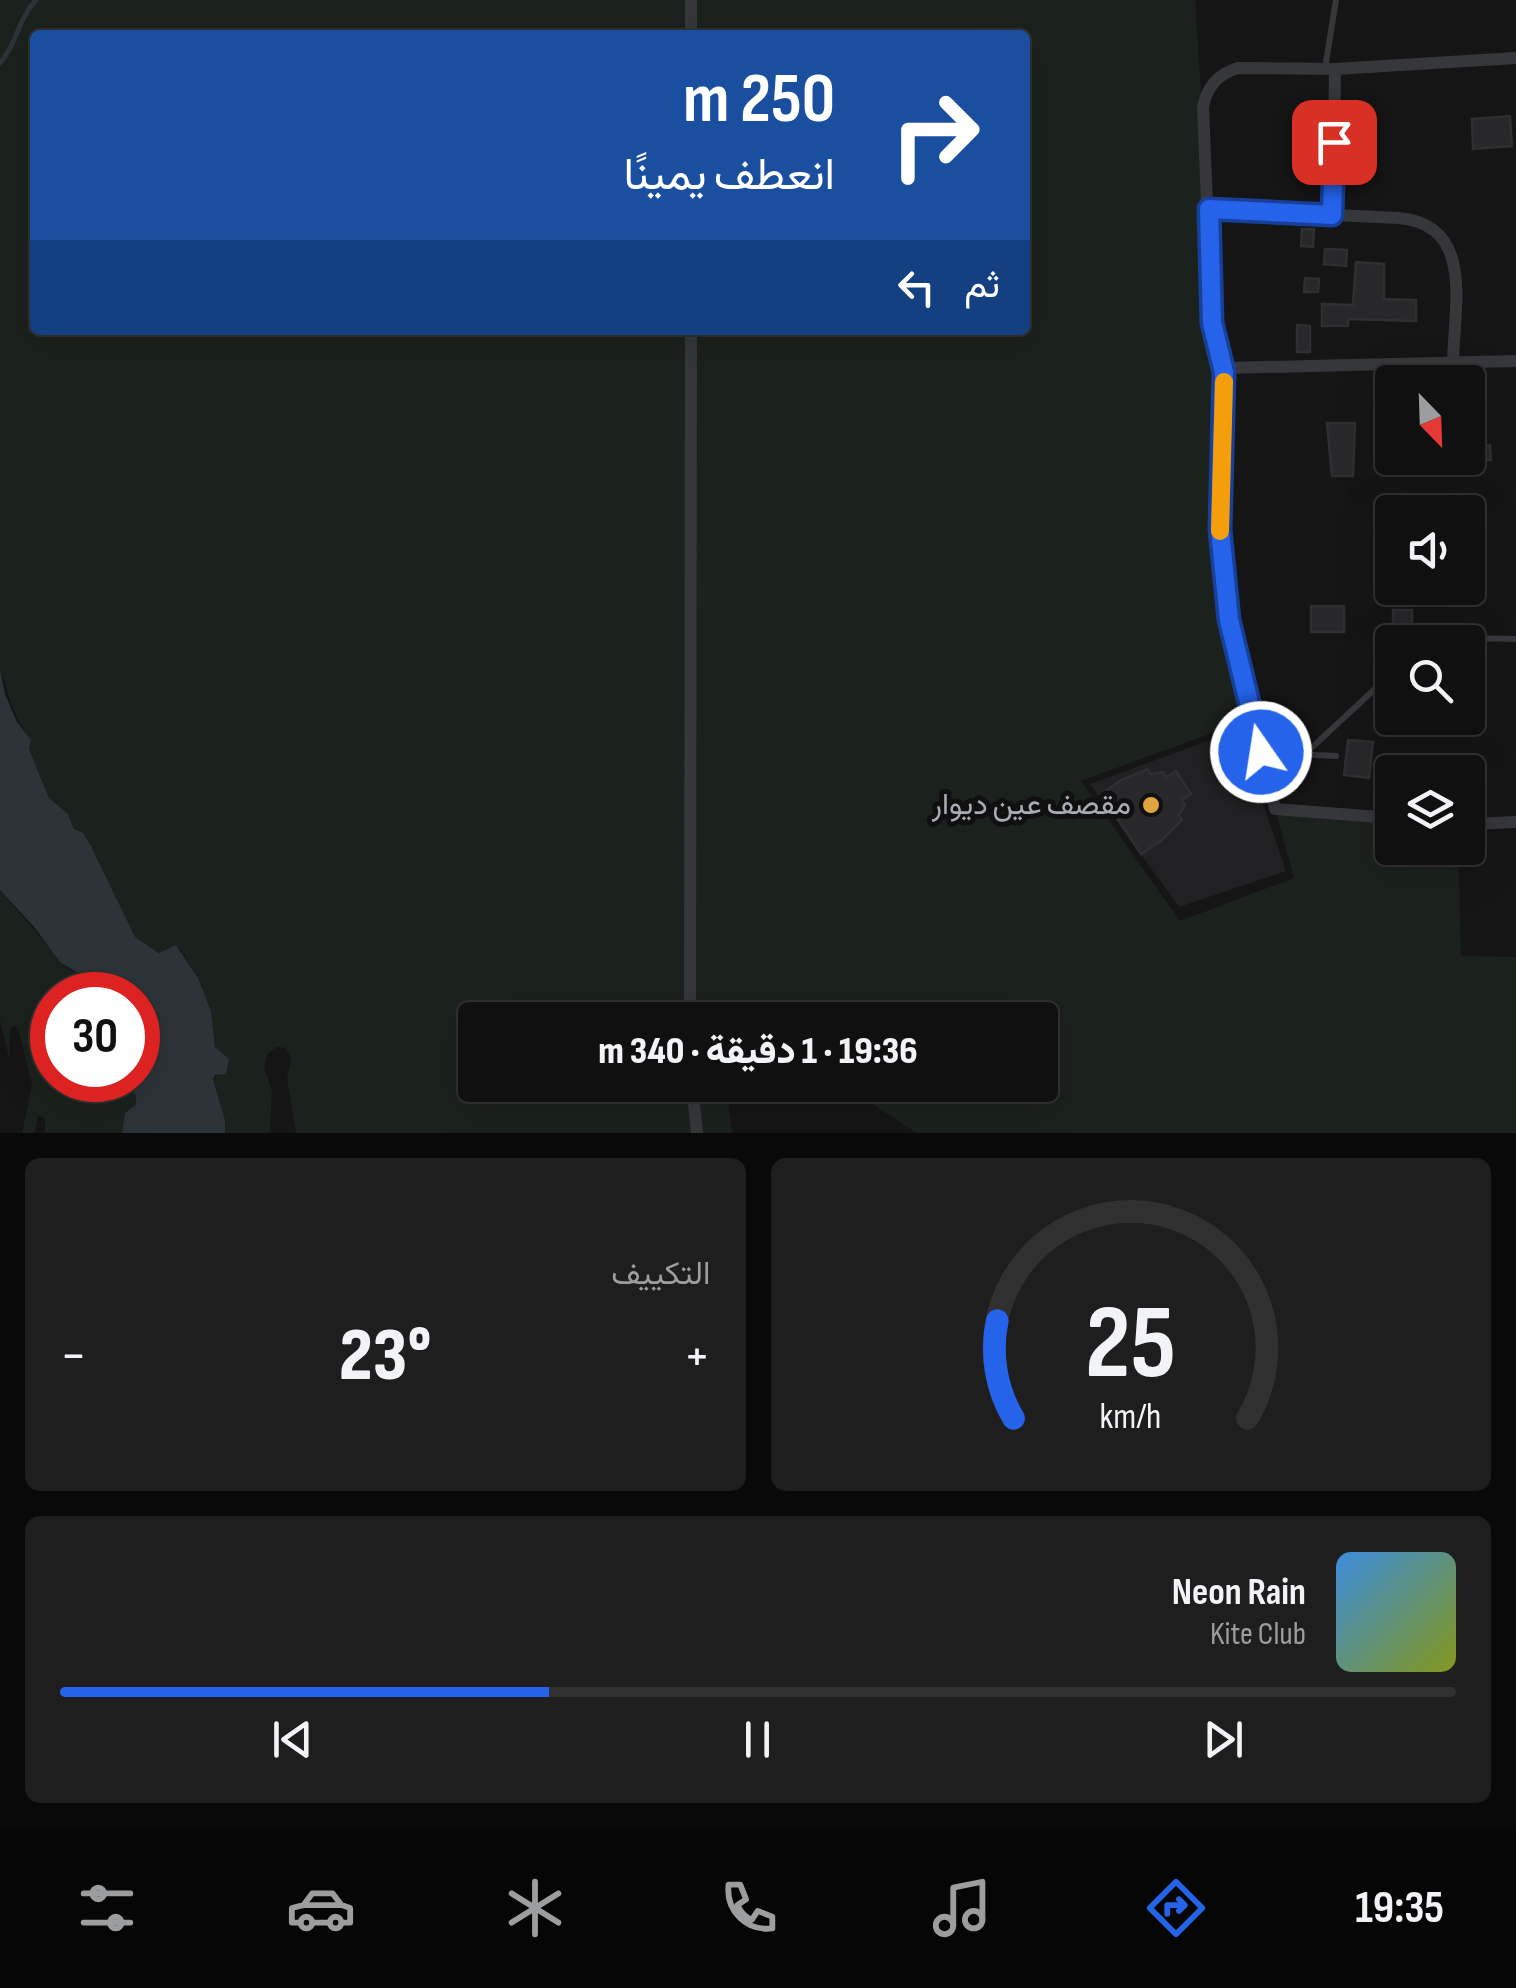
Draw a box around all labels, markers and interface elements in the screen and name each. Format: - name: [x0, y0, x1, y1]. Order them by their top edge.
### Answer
- text: 250 m: [683, 58, 835, 142]
- icon: right: [870, 70, 1000, 200]
- pin: [1292, 100, 1377, 185]
- icon: arrive: [1307, 115, 1362, 170]
- text: انعطف يمينًا: [624, 148, 835, 203]
- icon: left: [889, 260, 944, 315]
- text: ثم: [964, 263, 1000, 308]
- north arrow: [1375, 365, 1485, 475]
- map controls: [1375, 365, 1485, 865]
- button: sound: [1375, 495, 1485, 605]
- button: search: [1375, 625, 1485, 735]
- position arrow: [1209, 700, 1313, 804]
- button: layers: [1375, 755, 1485, 865]
- place label: مقصف عين ديوار: [931, 787, 1131, 823]
- marker: مقصف عين ديوار: [1140, 794, 1162, 816]
- speed limit sign: 30: [30, 972, 160, 1102]
- text: 19:36 · 1 دقيقة · 340 m: [598, 1029, 918, 1074]
- text: التكييف: [611, 1255, 711, 1294]
- text: 25: [1085, 1282, 1176, 1407]
- text: 23°: [339, 1311, 431, 1402]
- text: −: [60, 1323, 87, 1390]
- text: +: [684, 1323, 710, 1390]
- text: km/h: [1100, 1396, 1162, 1439]
- text: Neon Rain: [1172, 1570, 1306, 1615]
- text: Kite Club: [1210, 1615, 1306, 1654]
- icon: previous: [265, 1712, 320, 1767]
- icon: pause: [730, 1712, 785, 1767]
- icon: next: [1196, 1712, 1251, 1767]
- icon: filters: [72, 1873, 142, 1943]
- icon: car: [286, 1873, 356, 1943]
- icon: climate: [500, 1873, 570, 1943]
- icon: phone: [714, 1873, 784, 1943]
- icon: music: [927, 1873, 997, 1943]
- icon: directions: [1141, 1873, 1211, 1943]
- text: 19:35: [1355, 1881, 1444, 1936]

